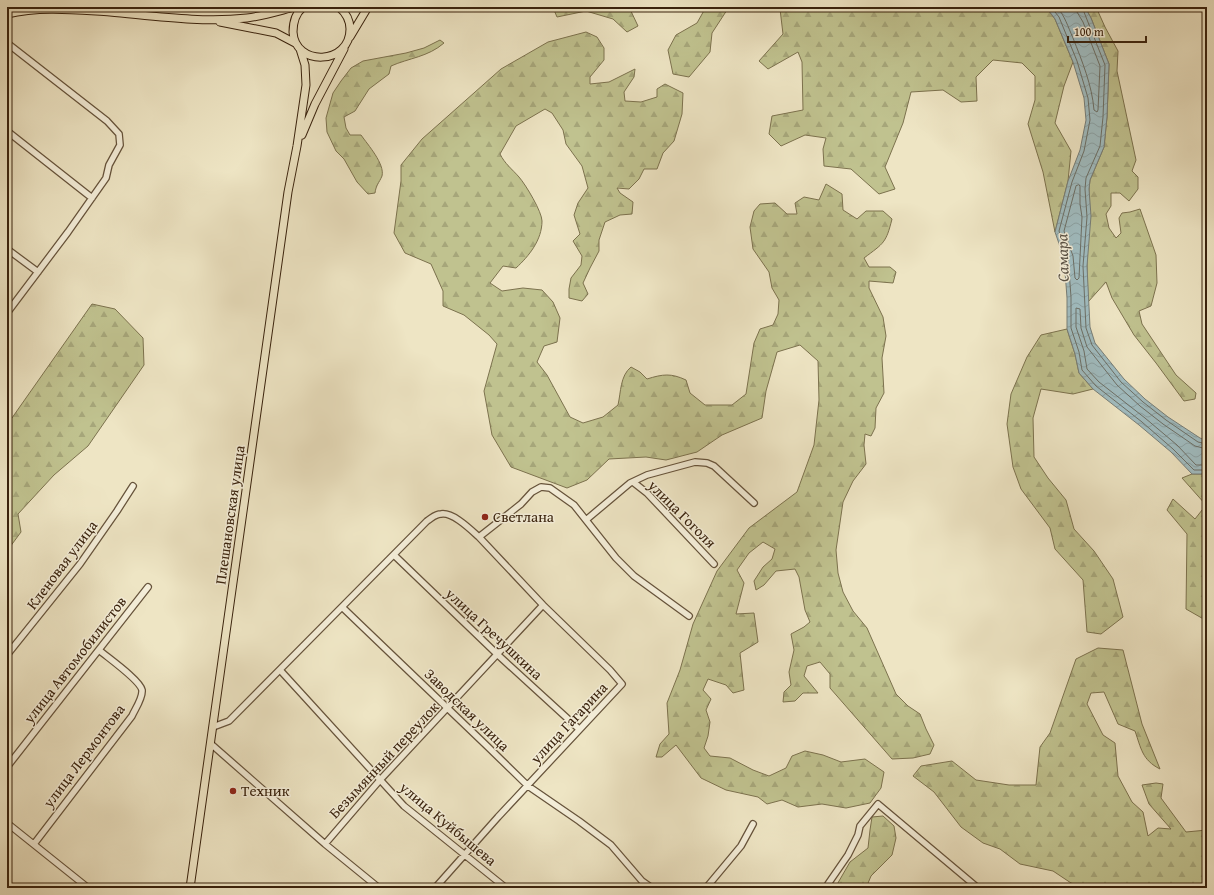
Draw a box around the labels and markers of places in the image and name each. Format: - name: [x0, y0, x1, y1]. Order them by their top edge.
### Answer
- place label: Светлана: [493, 506, 555, 527]
- marker: Светлана: [480, 512, 490, 522]
- place label: Техник: [241, 780, 290, 801]
- marker: Техник: [228, 786, 238, 796]

